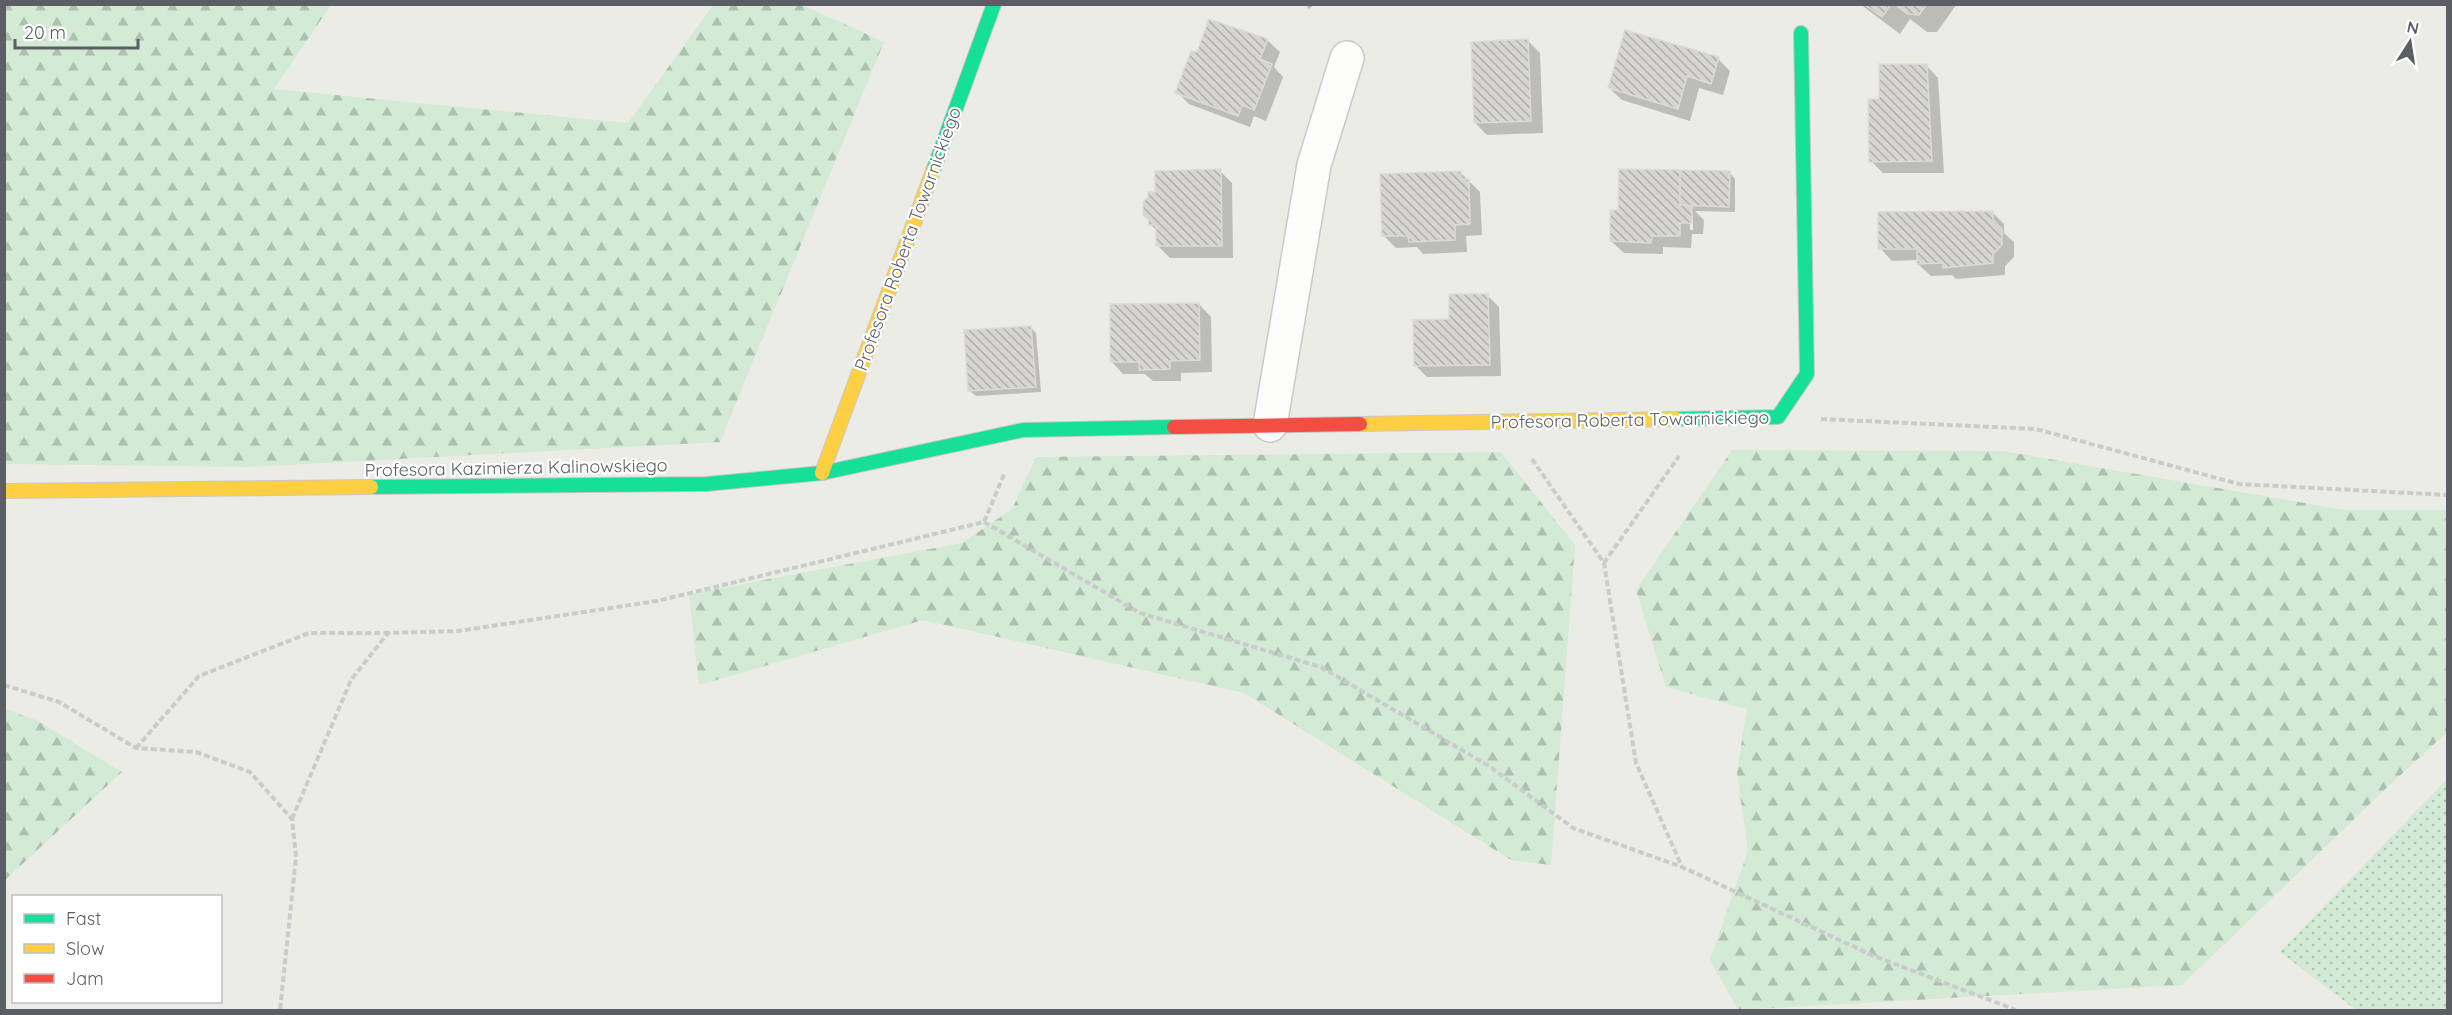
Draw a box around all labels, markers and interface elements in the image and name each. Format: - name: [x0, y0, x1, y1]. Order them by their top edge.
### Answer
- scale bar: [15, 12, 138, 50]
- north arrow: [2380, 12, 2440, 72]
- text: N: [2405, 16, 2421, 38]
- text: 20 m: [24, 21, 66, 44]
- street label: Profesora Roberta Towarnickiego: [849, 104, 966, 374]
- street label: Profesora Roberta Towarnickiego: [1490, 406, 1769, 433]
- street label: Profesora Kazimierza Kalinowskiego: [364, 453, 668, 482]
- legend: [12, 895, 222, 1003]
- text: Fast: [66, 907, 101, 930]
- text: Slow: [66, 937, 104, 960]
- text: Jam: [66, 967, 104, 990]

